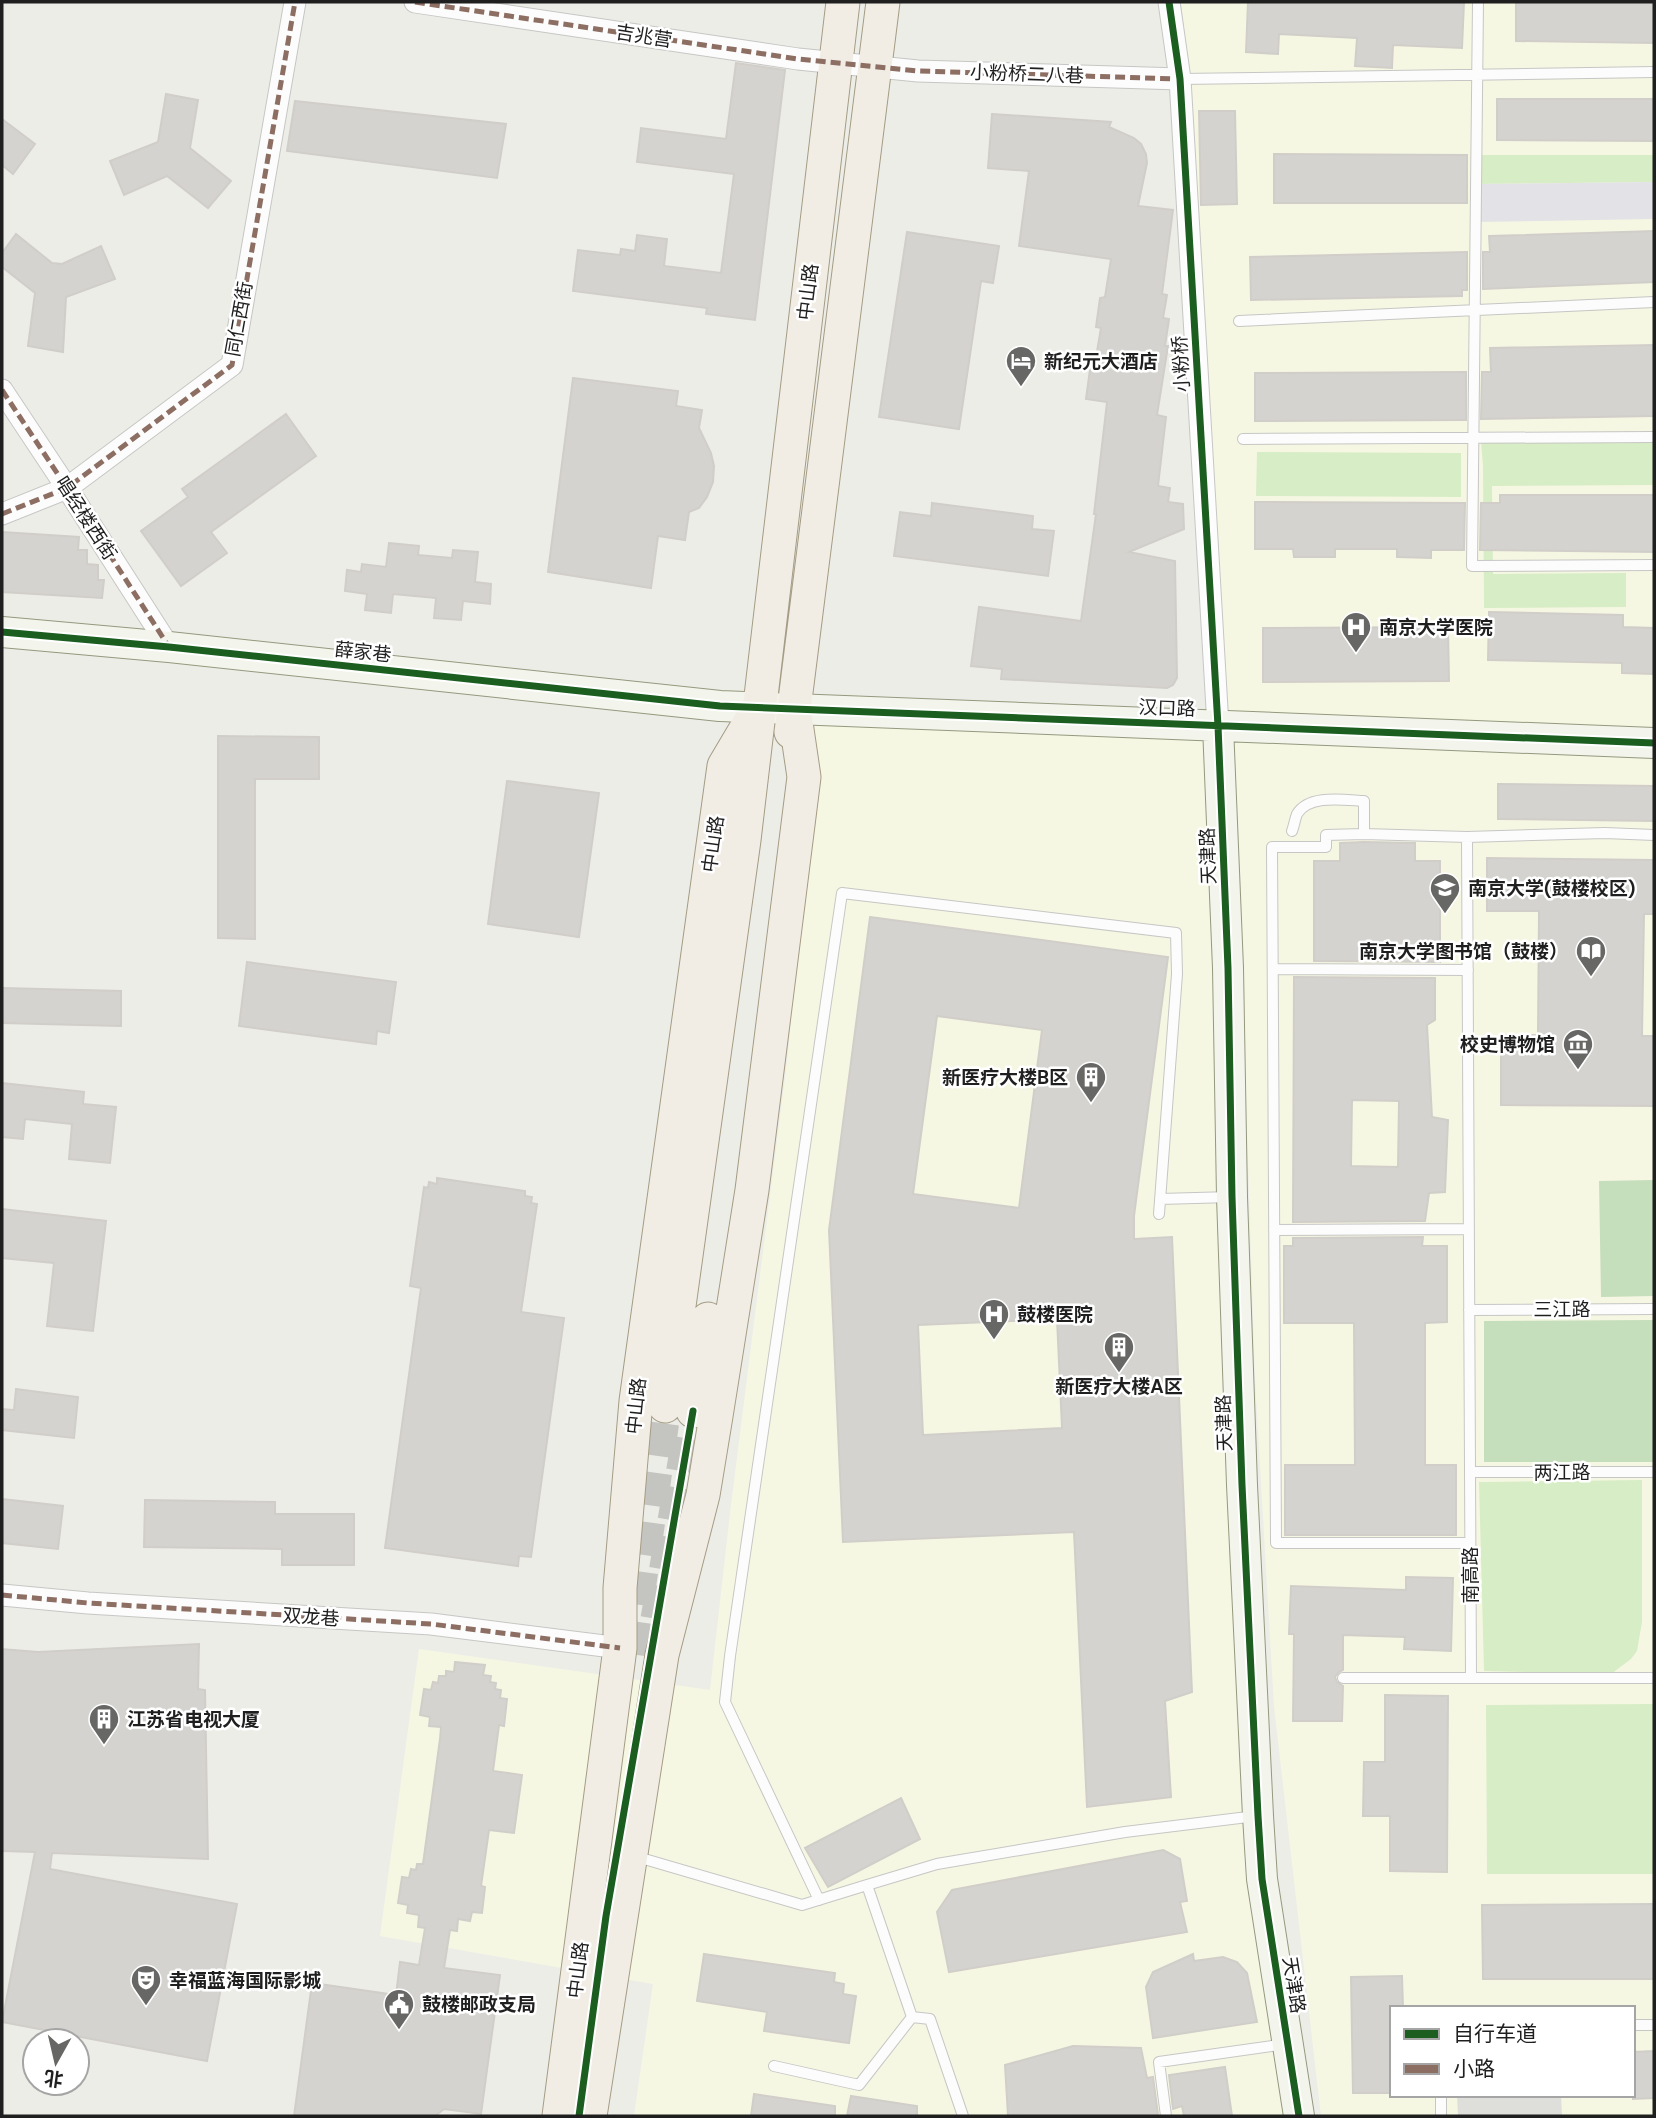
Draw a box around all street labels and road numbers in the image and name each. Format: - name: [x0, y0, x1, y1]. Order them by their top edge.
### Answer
- street label: 吉兆营: [614, 19, 674, 53]
- street label: 小粉桥二八巷: [970, 60, 1084, 88]
- street label: 中山路: [792, 262, 824, 322]
- street label: 同仁西街: [220, 279, 258, 359]
- street label: 小粉桥: [1167, 335, 1195, 393]
- street label: 唱经楼西街: [50, 471, 122, 565]
- street label: 薛家巷: [333, 637, 393, 667]
- street label: 汉口路: [1138, 695, 1196, 721]
- street label: 中山路: [697, 814, 729, 874]
- street label: 天津路: [1195, 827, 1221, 885]
- street label: 三江路: [1533, 1297, 1591, 1322]
- street label: 中山路: [621, 1376, 651, 1436]
- street label: 天津路: [1211, 1394, 1237, 1452]
- street label: 两江路: [1533, 1460, 1591, 1485]
- street label: 南高路: [1458, 1546, 1483, 1604]
- street label: 双龙巷: [282, 1603, 340, 1631]
- street label: 中山路: [562, 1940, 594, 2000]
- street label: 天津路: [1277, 1955, 1311, 2015]

